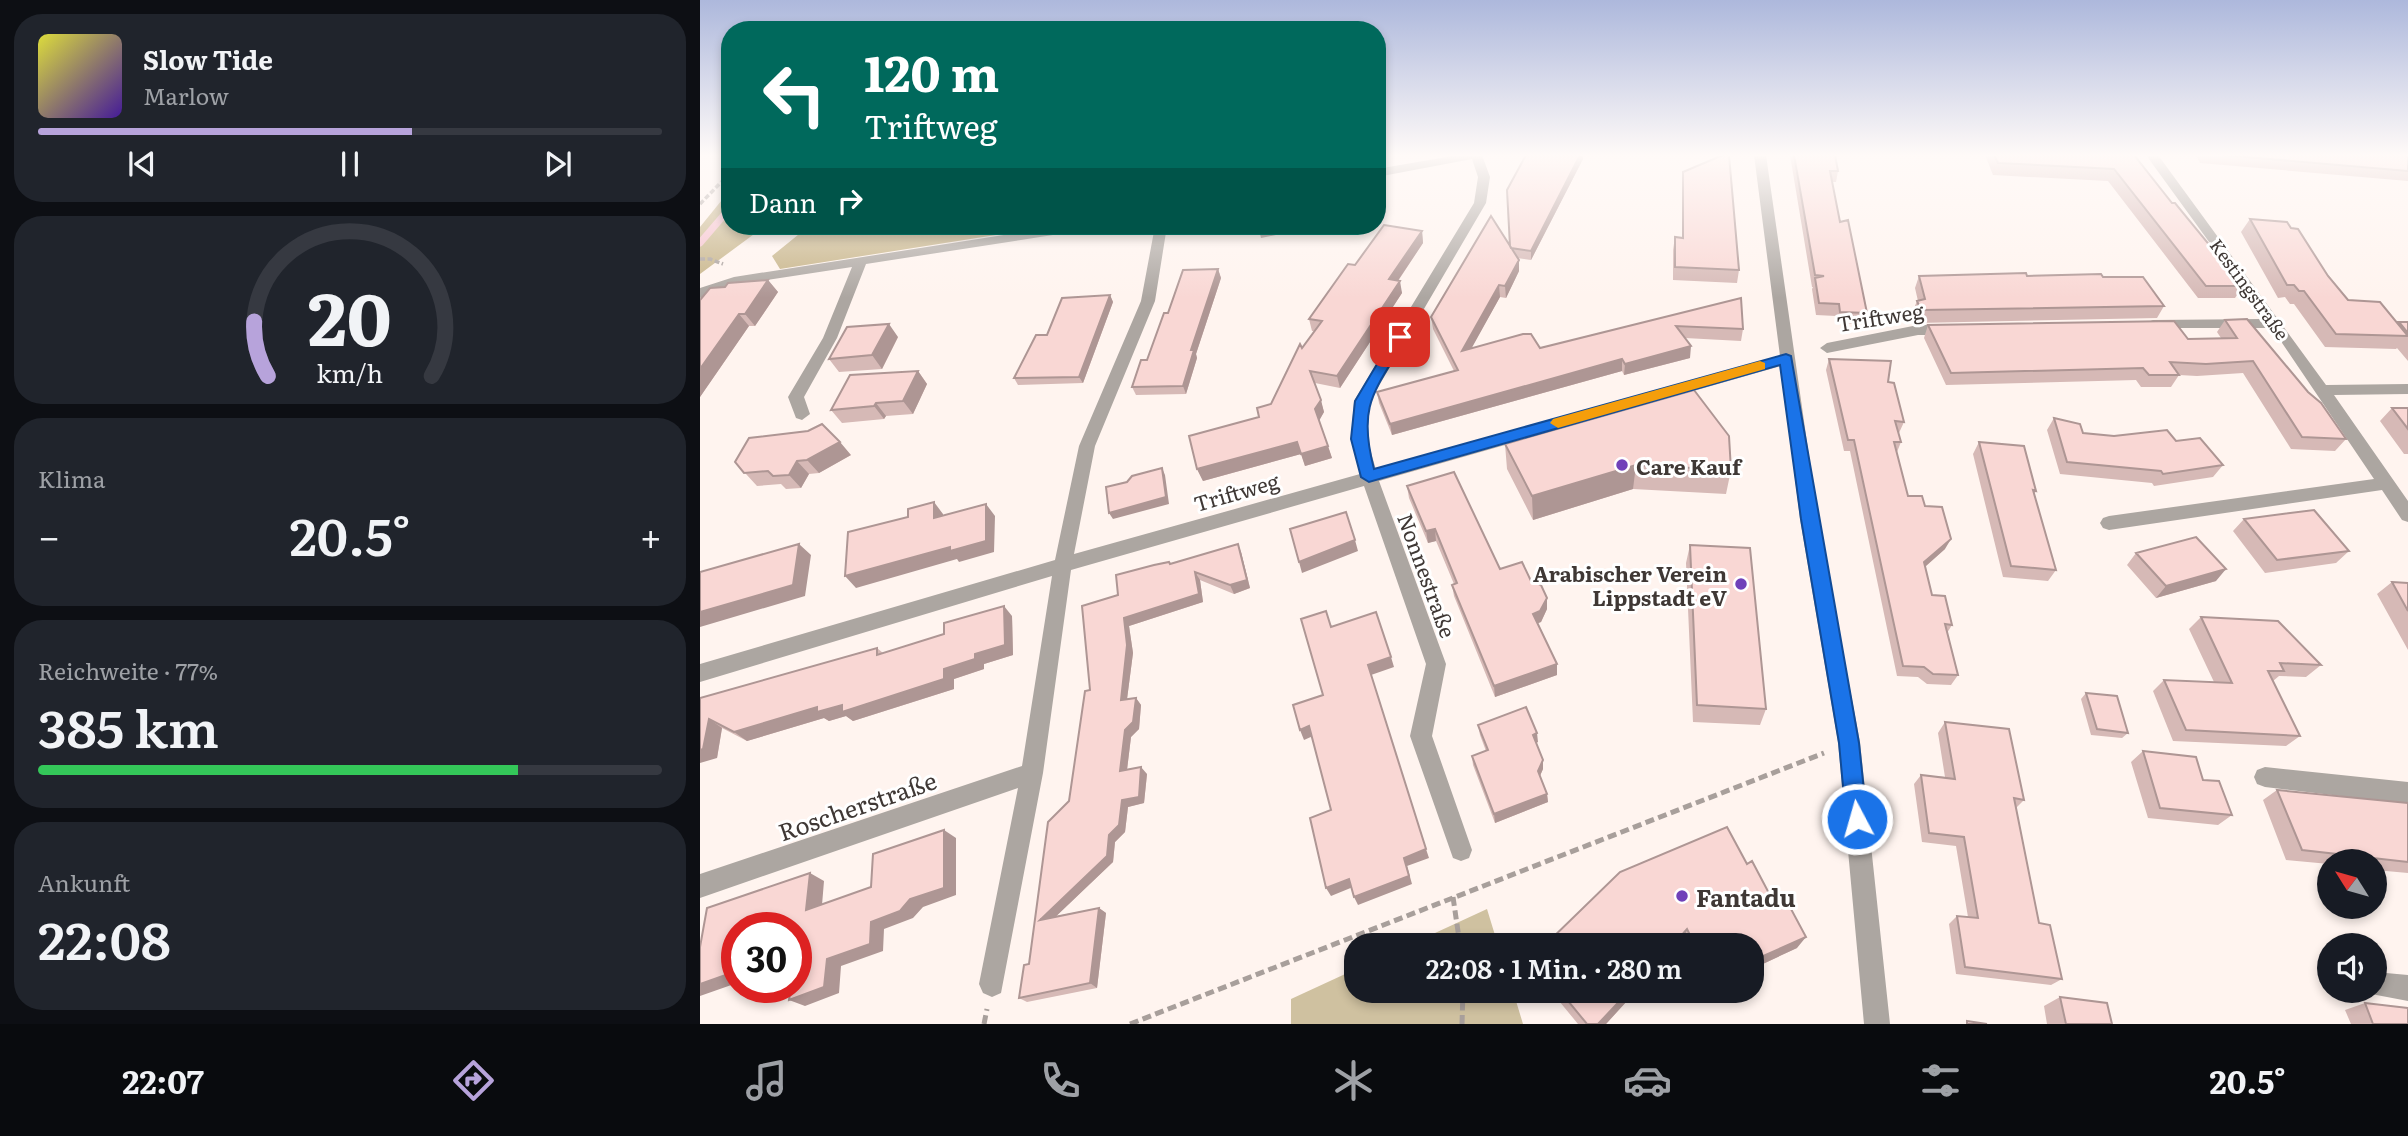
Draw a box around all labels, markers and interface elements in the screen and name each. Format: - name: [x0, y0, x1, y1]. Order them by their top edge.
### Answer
- text: 120 m: [864, 34, 999, 107]
- text: Slow Tide: [143, 39, 273, 78]
- icon: left: [749, 49, 840, 140]
- text: Marlow: [143, 78, 229, 112]
- text: Triftweg: [864, 101, 998, 149]
- icon: previous: [123, 145, 161, 183]
- icon: pause: [331, 145, 369, 183]
- icon: next: [539, 145, 577, 183]
- text: Dann: [749, 182, 817, 221]
- icon: right: [831, 182, 869, 220]
- street label: Kestingstraße: [2204, 233, 2296, 345]
- text: 20: [308, 260, 392, 368]
- street label: Triftweg: [1834, 294, 1926, 338]
- pin: [1370, 307, 1430, 367]
- icon: arrive: [1381, 318, 1419, 356]
- text: km/h: [317, 354, 383, 391]
- place label: Care Kauf: [1636, 450, 1743, 481]
- marker: Care Kauf: [1614, 457, 1630, 473]
- text: Klima: [38, 461, 105, 495]
- street label: Triftweg: [1190, 464, 1283, 518]
- text: 20.5°: [289, 495, 411, 572]
- text: −: [38, 506, 60, 563]
- text: +: [640, 506, 662, 563]
- street label: Nonnestraße: [1391, 508, 1465, 642]
- place label: Arabischer Verein Lippstadt eV: [1533, 557, 1727, 612]
- marker: Arabischer Verein Lippstadt eV: [1733, 576, 1749, 592]
- text: Reichweite · 77%: [38, 653, 218, 687]
- text: 385 km: [38, 687, 219, 764]
- street label: Roscherstraße: [773, 762, 941, 848]
- position arrow: [1820, 782, 1894, 856]
- north arrow: [2317, 849, 2387, 919]
- map controls: [2317, 849, 2387, 1003]
- text: Ankunft: [38, 865, 130, 899]
- place label: Fantadu: [1696, 879, 1796, 914]
- marker: Fantadu: [1674, 888, 1690, 904]
- text: 22:08: [38, 899, 171, 976]
- speed limit sign: 30: [721, 912, 812, 1003]
- button: sound: [2317, 933, 2387, 1003]
- text: 22:08 · 1 Min. · 280 m: [1426, 948, 1682, 987]
- text: 22:07: [122, 1056, 204, 1104]
- icon: directions: [449, 1056, 498, 1105]
- icon: music: [742, 1056, 791, 1105]
- icon: phone: [1036, 1056, 1085, 1105]
- icon: climate: [1329, 1056, 1378, 1105]
- icon: car: [1623, 1056, 1672, 1105]
- icon: filters: [1916, 1056, 1965, 1105]
- text: 20.5°: [2210, 1056, 2286, 1104]

